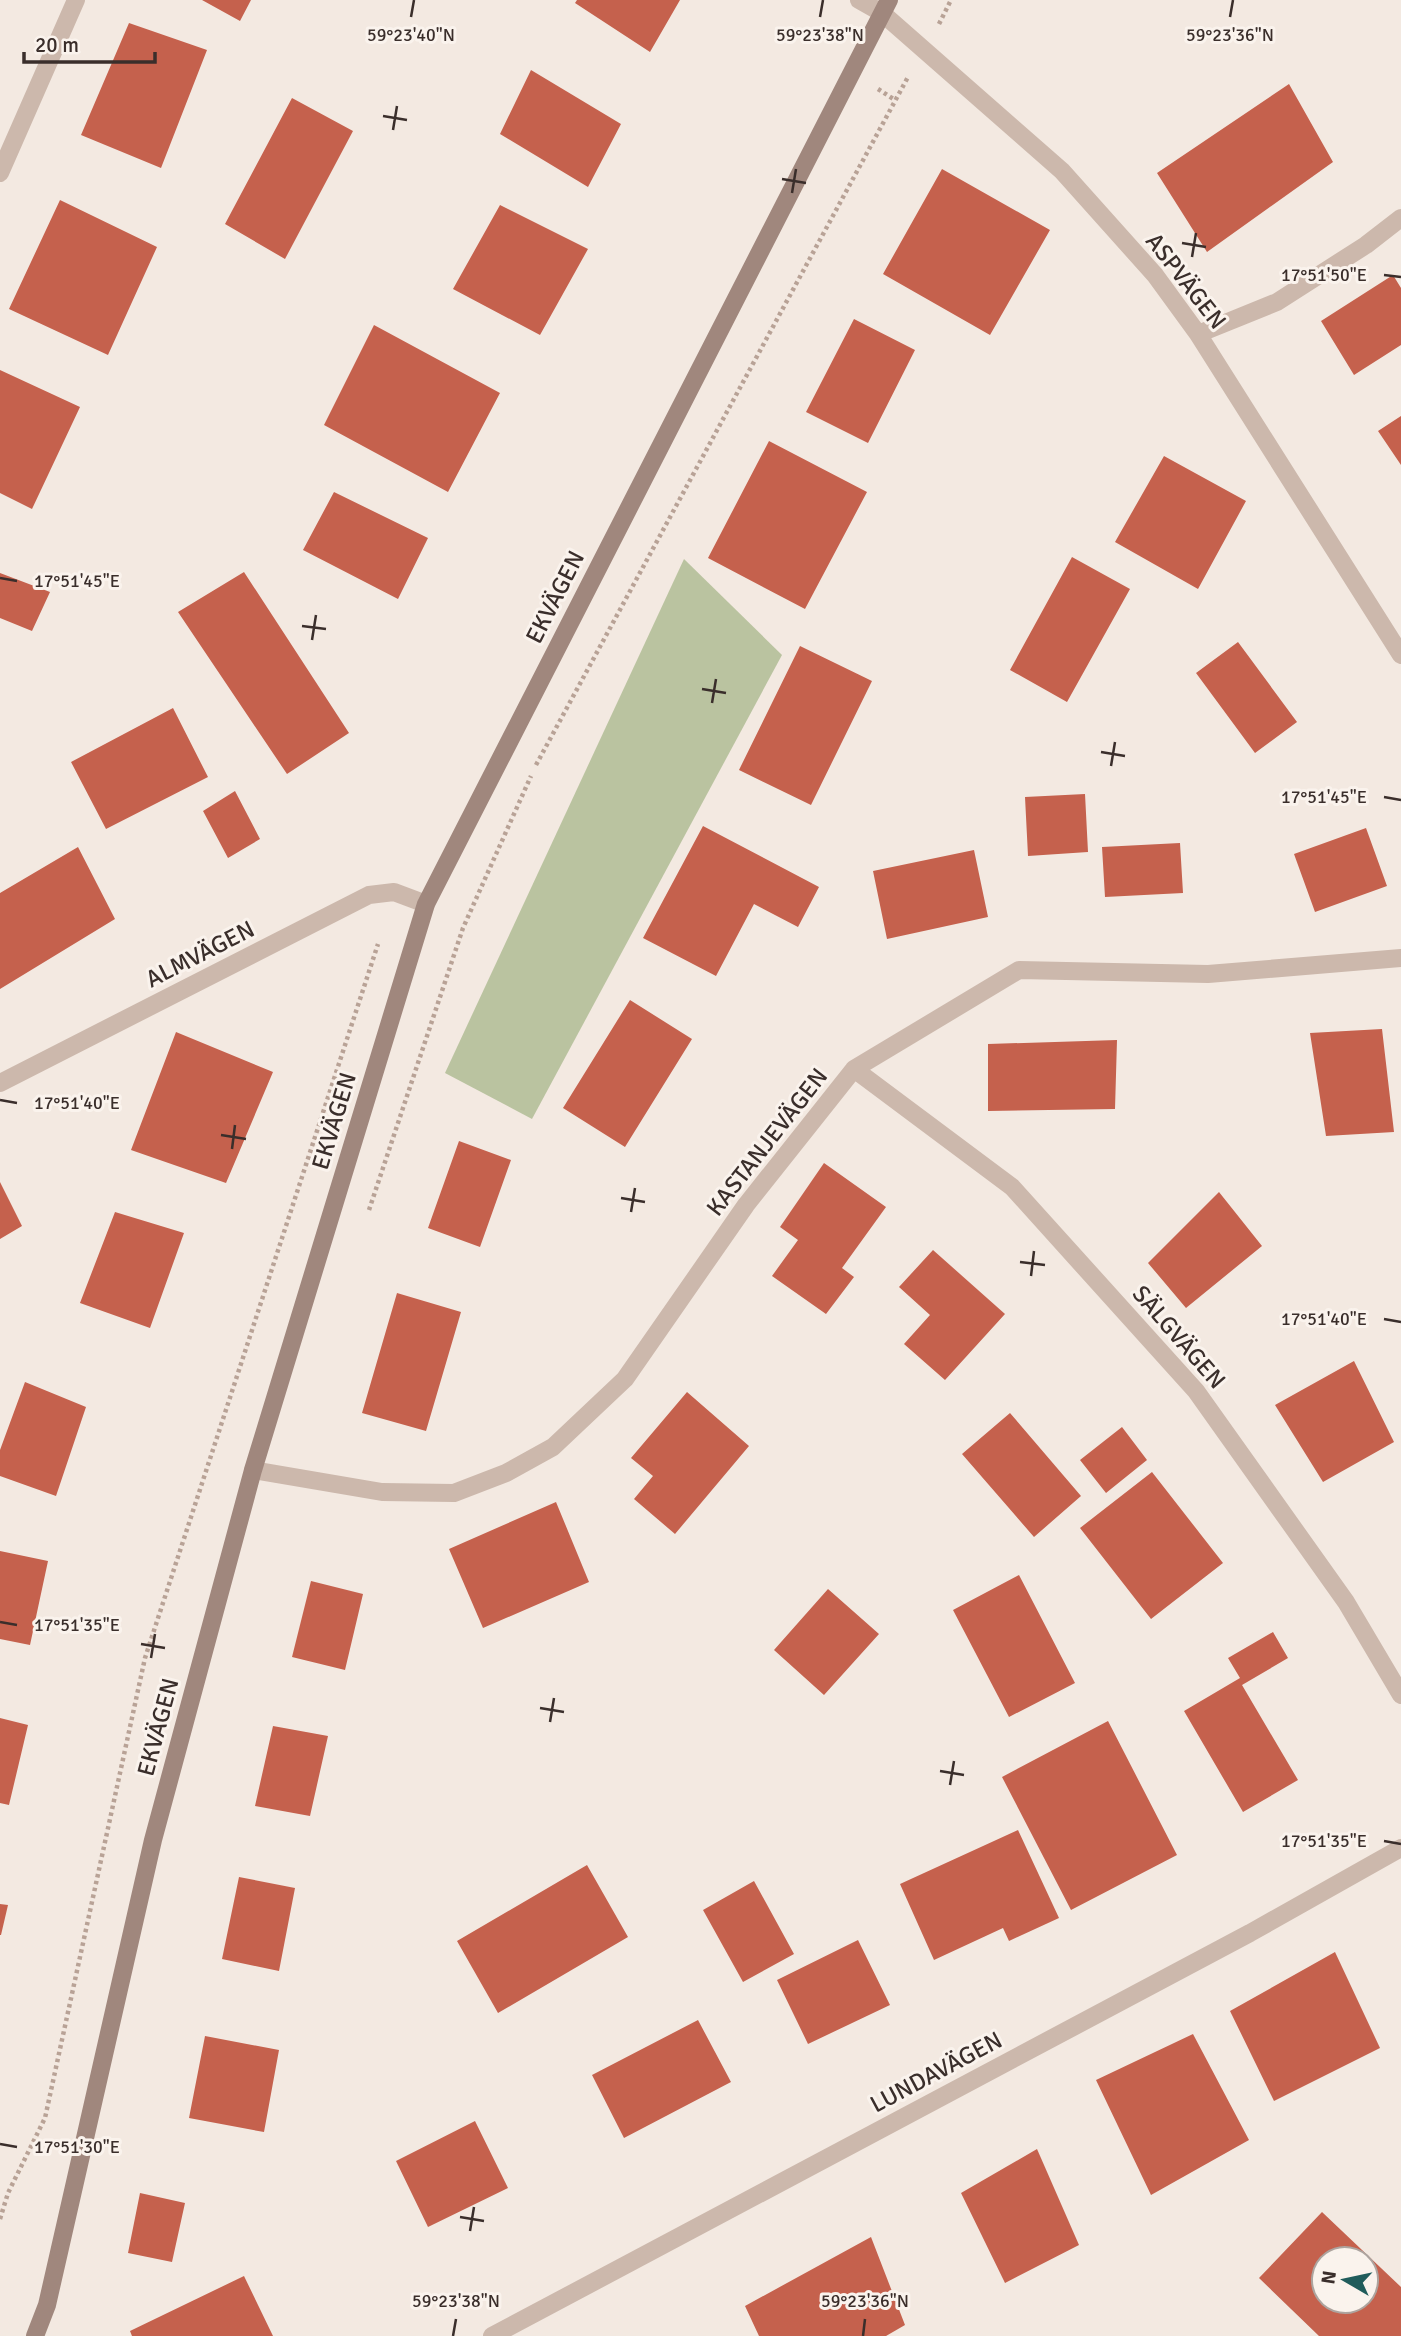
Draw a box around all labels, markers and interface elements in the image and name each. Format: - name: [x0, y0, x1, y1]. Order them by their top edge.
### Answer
- scale bar: [24, 21, 156, 65]
- text: 59°23'40"N: [367, 24, 455, 46]
- text: 59°23'38"N: [776, 24, 864, 46]
- text: 59°23'36"N: [1186, 24, 1274, 46]
- text: 20 m: [35, 32, 79, 58]
- street label: ASPVÄGEN: [1139, 227, 1233, 335]
- text: 17°51'50"E: [1281, 264, 1367, 286]
- street label: EKVÄGEN: [519, 546, 591, 648]
- text: 17°51'45"E: [34, 570, 120, 592]
- text: 17°51'45"E: [1281, 786, 1367, 808]
- street label: ALMVÄGEN: [141, 914, 259, 994]
- street label: KASTANJEVÄGEN: [700, 1062, 834, 1222]
- street label: EKVÄGEN: [305, 1069, 363, 1173]
- text: 17°51'40"E: [34, 1092, 120, 1114]
- street label: SÄLGVÄGEN: [1126, 1279, 1232, 1395]
- text: 17°51'40"E: [1281, 1308, 1367, 1330]
- text: 17°51'35"E: [34, 1614, 120, 1636]
- street label: EKVÄGEN: [131, 1675, 185, 1779]
- text: 17°51'35"E: [1281, 1830, 1367, 1852]
- street label: LUNDAVÄGEN: [865, 2025, 1007, 2119]
- text: 17°51'30"E: [34, 2136, 120, 2158]
- north arrow: [1310, 2245, 1380, 2315]
- text: N: [1316, 2269, 1342, 2286]
- text: 59°23'38"N: [412, 2290, 500, 2312]
- text: 59°23'36"N: [821, 2290, 909, 2312]

